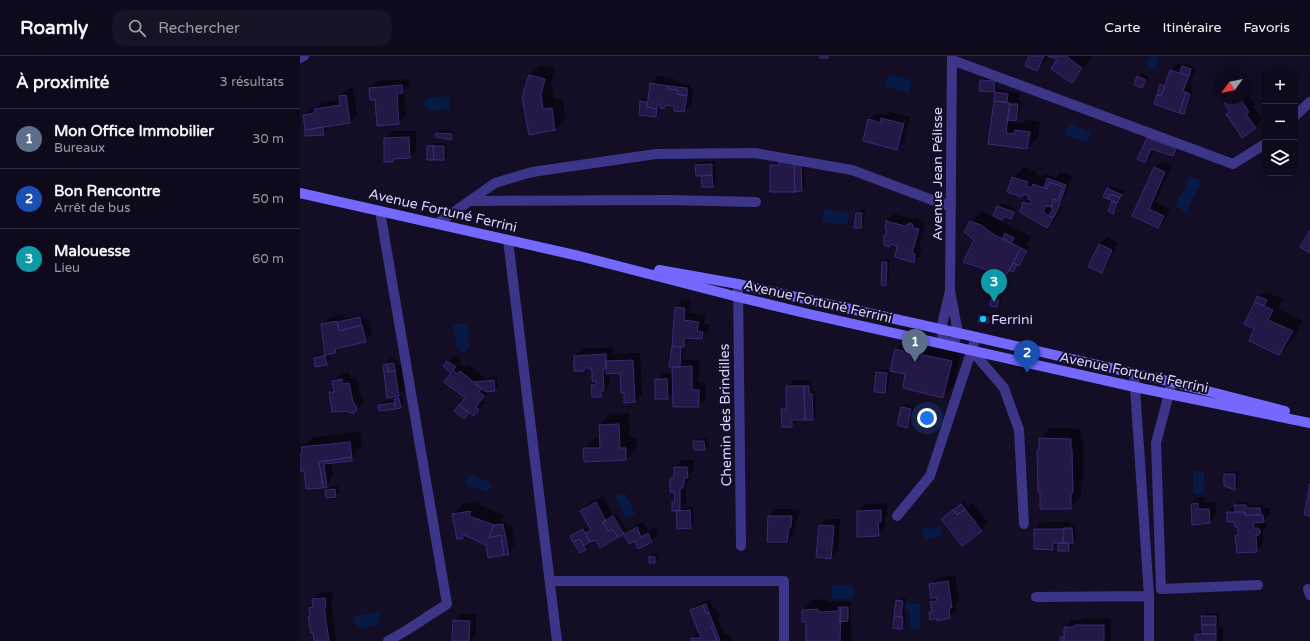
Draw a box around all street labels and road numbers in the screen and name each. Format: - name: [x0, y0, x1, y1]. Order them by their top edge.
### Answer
- street label: Avenue Jean Pélisse: [929, 107, 946, 241]
- street label: Avenue Fortuné Ferrini: [367, 185, 519, 236]
- street label: Avenue Fortuné Ferrini: [742, 276, 894, 327]
- street label: Chemin des Brindilles: [716, 343, 735, 486]
- street label: Avenue Fortuné Ferrini: [1058, 348, 1210, 397]

